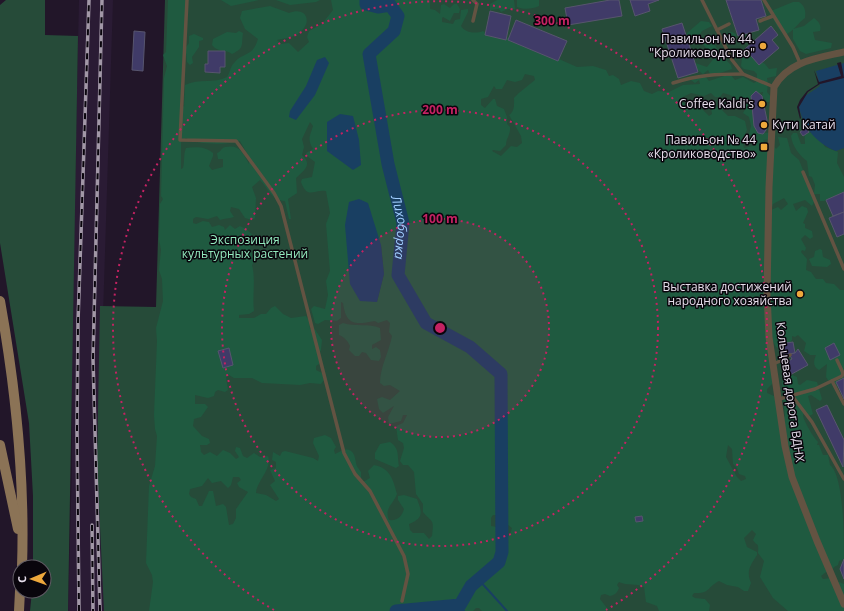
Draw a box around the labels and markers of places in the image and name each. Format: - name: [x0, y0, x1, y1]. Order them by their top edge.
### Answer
- place label: Павильон № 44. "Кролиководство": [649, 30, 755, 61]
- marker: Павильон № 44. "Кролиководство": [758, 41, 768, 51]
- place label: Coffee Kaldi's: [679, 95, 754, 112]
- marker: Coffee Kaldi's: [757, 99, 767, 109]
- place label: Кути Катай: [772, 116, 836, 133]
- marker: Кути Катай: [759, 120, 769, 130]
- place label: Павильон № 44 «Кролиководство»: [648, 131, 756, 162]
- marker: Павильон № 44 «Кролиководство»: [759, 142, 769, 152]
- place label: Выставка достижений народного хозяйства: [663, 278, 792, 309]
- marker: Выставка достижений народного хозяйства: [795, 289, 805, 299]
- centre of rings: [433, 321, 447, 335]

